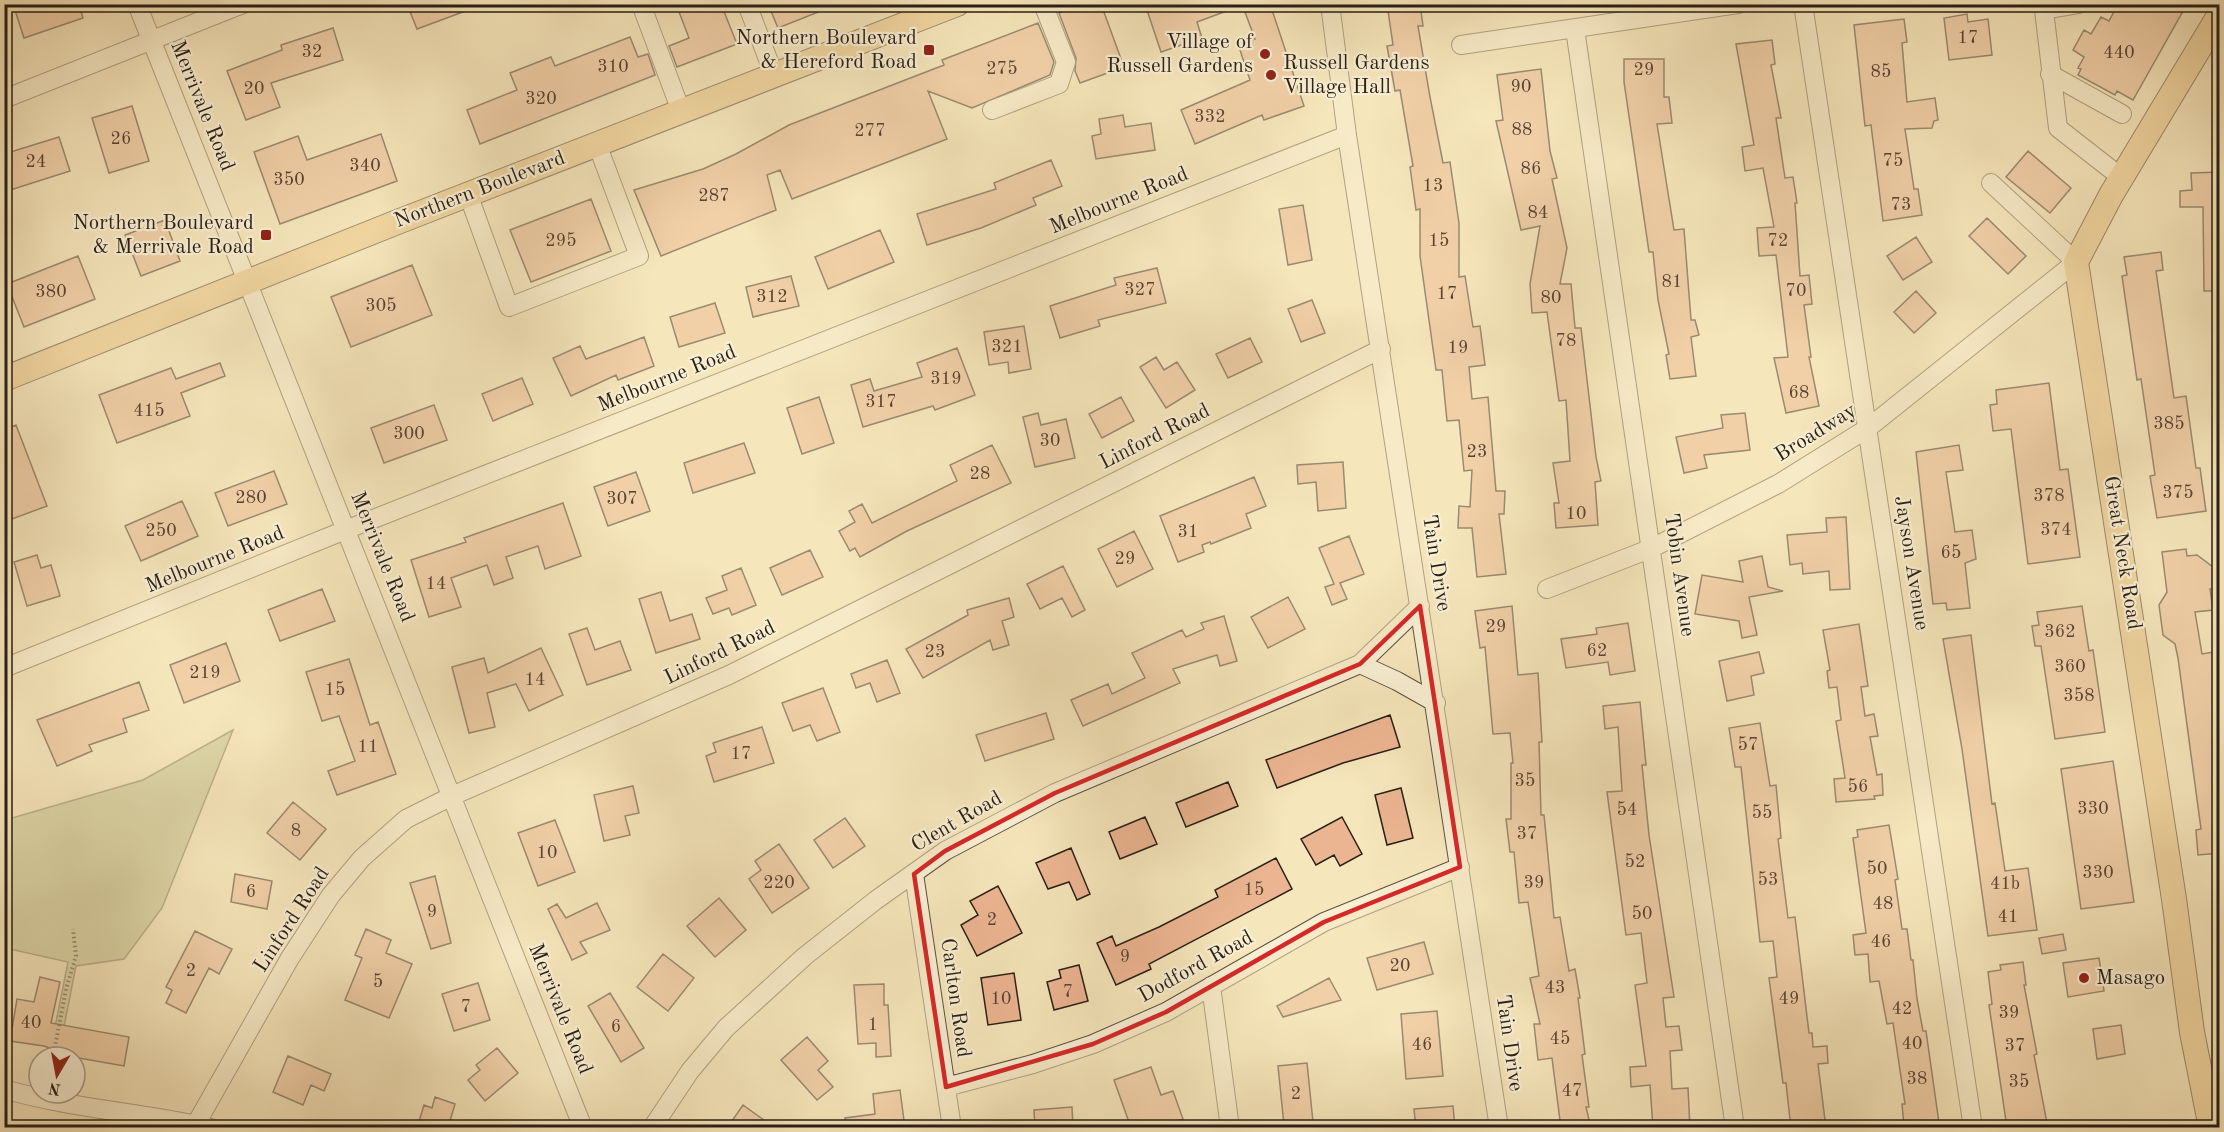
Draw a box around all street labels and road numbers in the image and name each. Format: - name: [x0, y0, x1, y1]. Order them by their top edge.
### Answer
- street label: Merrivale Road: [166, 38, 238, 174]
- street label: Northern Boulevard: [392, 148, 568, 232]
- street label: Melbourne Road: [1047, 164, 1191, 238]
- street label: Melbourne Road: [595, 342, 739, 416]
- street label: Linford Road: [1096, 400, 1214, 474]
- street label: Broadway: [1772, 400, 1860, 466]
- street label: Great Neck Road: [2099, 475, 2145, 632]
- street label: Merrivale Road: [346, 489, 418, 625]
- street label: Jayson Avenue: [1890, 494, 1932, 632]
- street label: Tobin Avenue: [1660, 512, 1698, 638]
- street label: Tain Drive: [1418, 513, 1454, 613]
- street label: Melbourne Road: [143, 523, 287, 597]
- street label: Linford Road: [661, 617, 779, 689]
- street label: Clent Road: [908, 788, 1006, 856]
- street label: Linford Road: [250, 864, 334, 976]
- street label: Dodford Road: [1135, 927, 1257, 1007]
- street label: Carlton Road: [936, 937, 974, 1059]
- street label: Merrivale Road: [524, 941, 596, 1077]
- street label: Tain Drive: [1492, 993, 1526, 1093]

